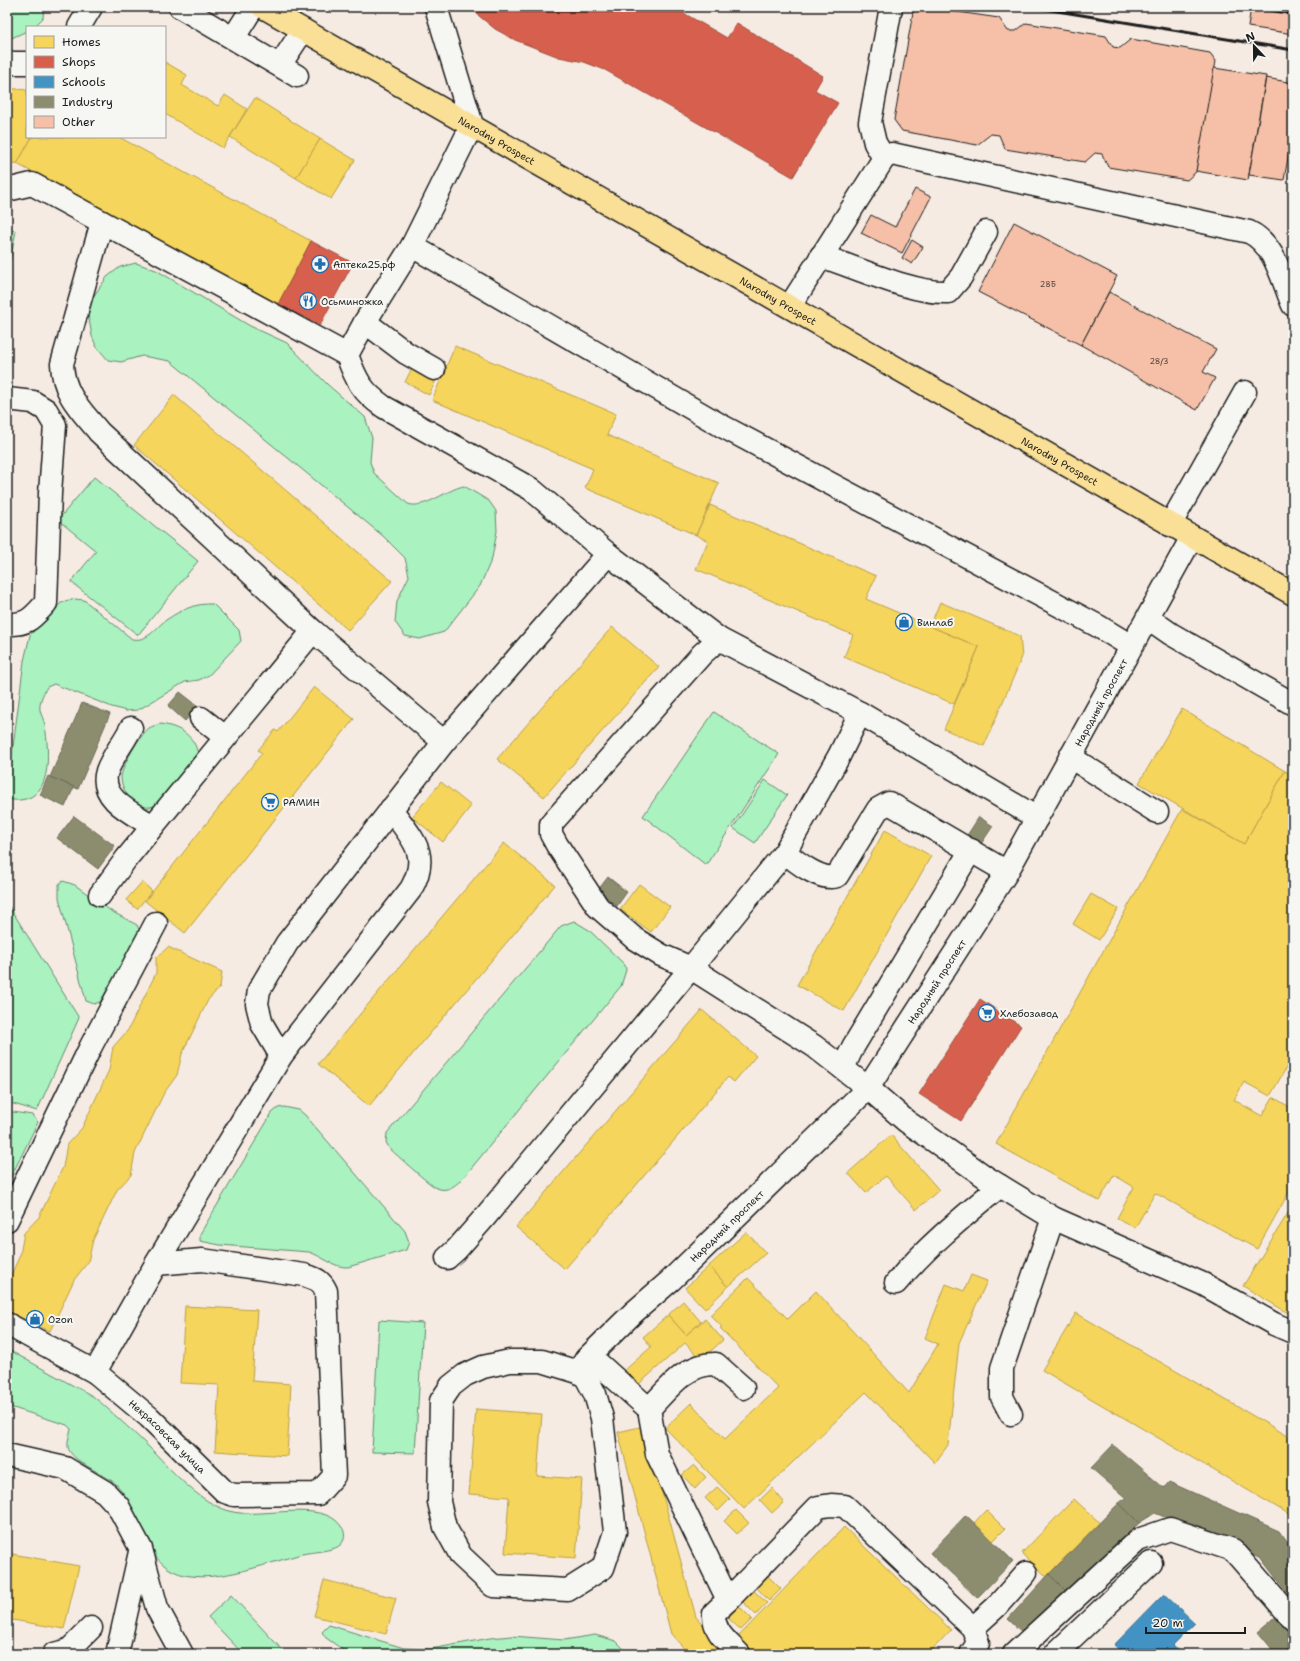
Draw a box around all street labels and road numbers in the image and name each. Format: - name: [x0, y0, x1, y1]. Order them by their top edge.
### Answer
- street label: Narodny Prospect: [456, 113, 537, 167]
- street label: Narodny Prospect: [737, 274, 819, 328]
- street label: Narodny Prospect: [1019, 434, 1100, 488]
- street label: Народный проспект: [1071, 656, 1131, 749]
- street label: Народный проспект: [904, 936, 969, 1026]
- street label: Народный проспект: [687, 1186, 767, 1265]
- street label: Некрасовская улица: [126, 1396, 209, 1476]

